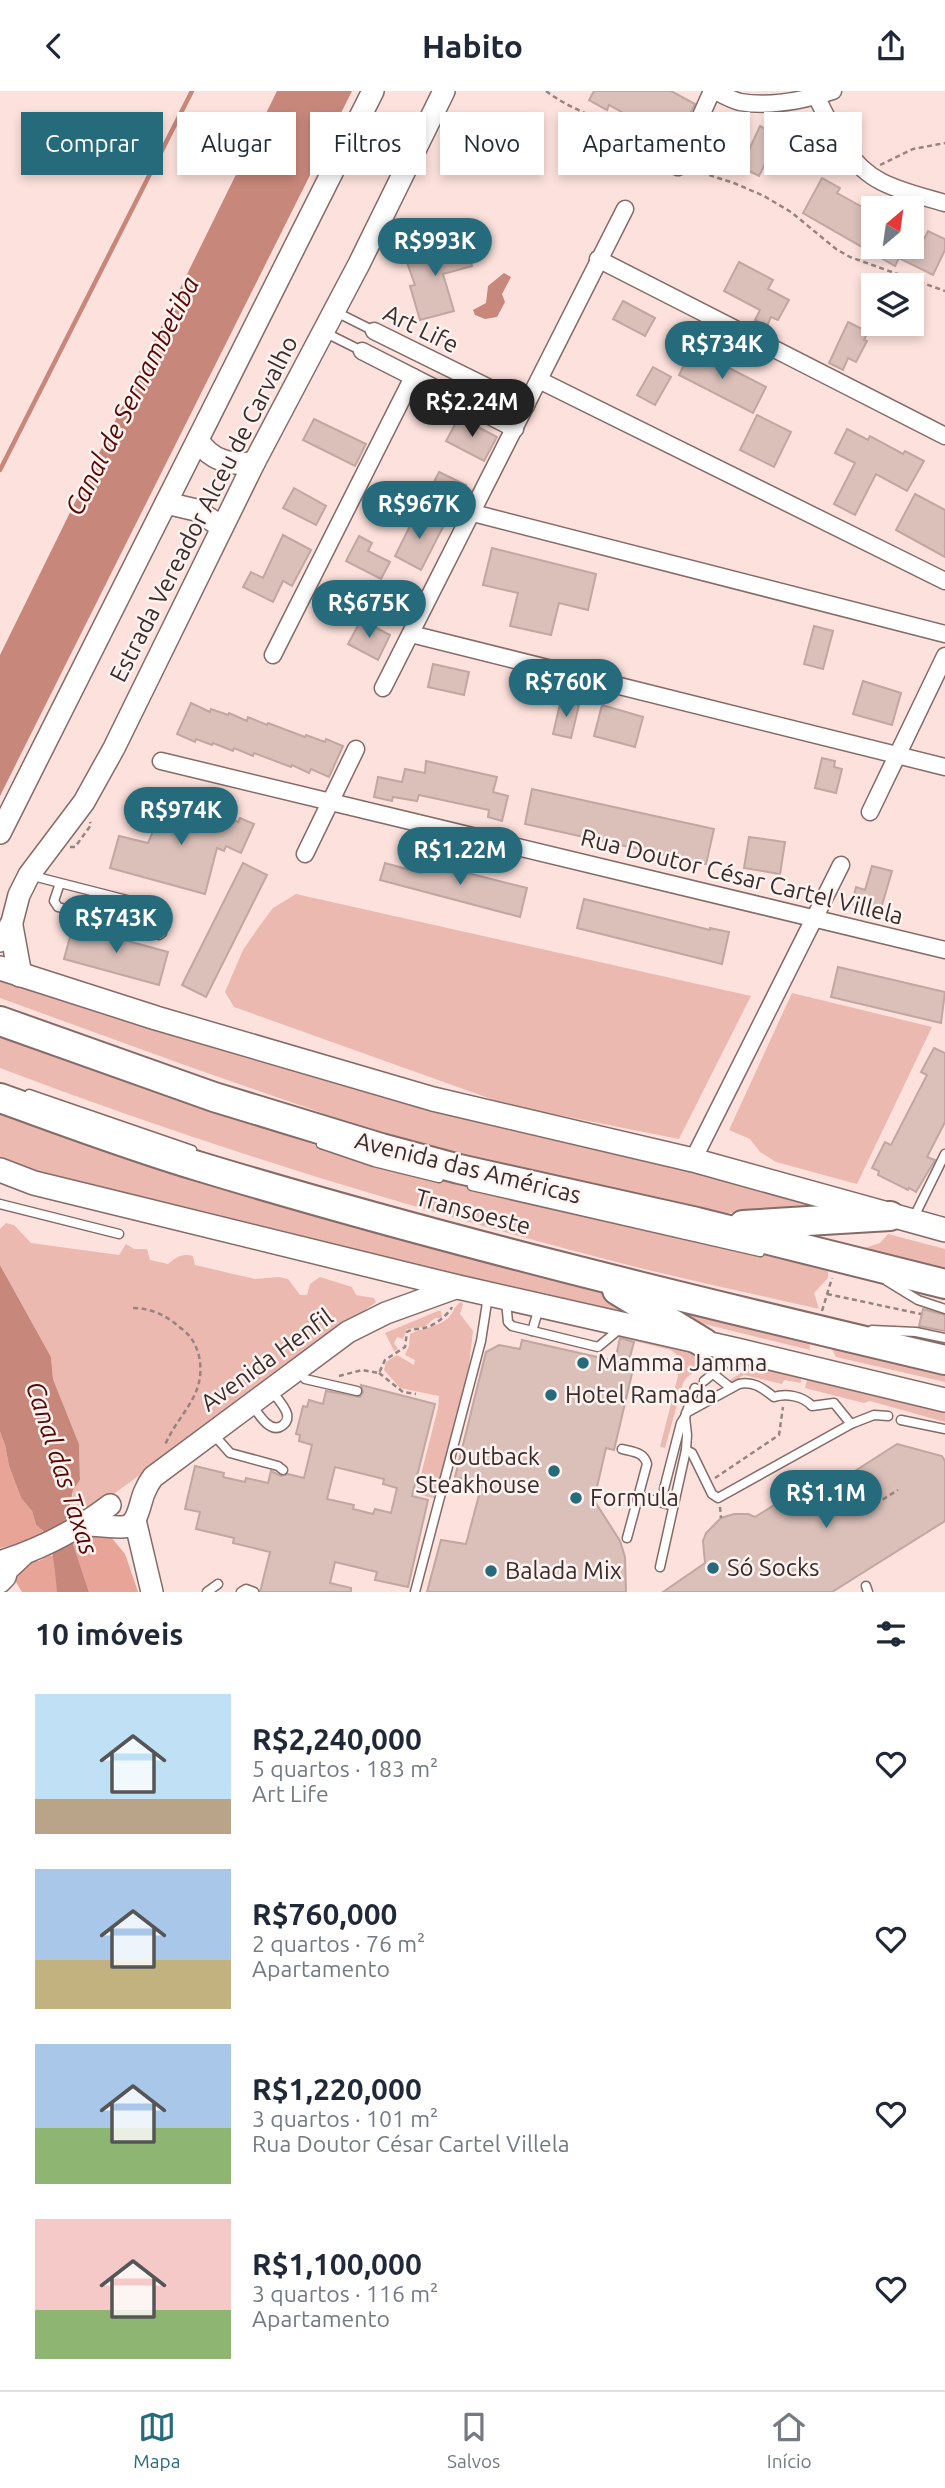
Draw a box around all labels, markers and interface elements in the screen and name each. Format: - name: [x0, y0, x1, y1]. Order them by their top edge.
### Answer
- icon: back: [35, 27, 73, 65]
- icon: share: [872, 27, 910, 65]
- text: Habito: [422, 28, 523, 64]
- chip: Comprar: [21, 112, 163, 175]
- chip: Alugar: [177, 112, 296, 175]
- chip: Filtros: [310, 112, 426, 175]
- chip: Novo: [440, 112, 544, 175]
- chip: Apartamento: [558, 112, 750, 175]
- chip: Casa: [764, 112, 862, 175]
- north arrow: [861, 196, 924, 259]
- map controls: [861, 196, 924, 336]
- pin: R$993K: [378, 219, 492, 278]
- text: R$993K: [394, 228, 476, 253]
- water label: Canal de Sernambetiba: [59, 272, 204, 520]
- button: layers: [861, 273, 924, 336]
- street label: Art Life: [379, 299, 463, 358]
- pin: R$734K: [665, 321, 779, 381]
- street label: Estrada Vereador Alceu de Carvalho: [104, 331, 303, 686]
- text: R$734K: [681, 331, 763, 356]
- pin: R$2.24M: [407, 379, 537, 439]
- text: R$2.24M: [425, 389, 519, 414]
- pin: R$967K: [362, 482, 476, 541]
- text: R$967K: [378, 491, 460, 516]
- pin: R$675K: [312, 581, 426, 640]
- text: R$675K: [328, 590, 410, 615]
- pin: R$760K: [509, 659, 623, 719]
- text: R$760K: [525, 669, 607, 694]
- pin: R$974K: [124, 787, 238, 847]
- text: R$974K: [140, 797, 222, 822]
- street label: Rua Doutor César Cartel Villela: [578, 823, 906, 930]
- pin: R$1.22M: [395, 827, 525, 887]
- text: R$1.22M: [413, 837, 507, 862]
- pin: R$743K: [59, 895, 173, 955]
- text: R$743K: [75, 905, 157, 930]
- street label: Avenida das Américas: [352, 1126, 584, 1209]
- street label: Transoeste: [412, 1183, 534, 1240]
- street label: Avenida Henfil: [195, 1303, 338, 1417]
- place label: Mamma Jamma: [597, 1349, 767, 1376]
- marker: Mamma Jamma: [575, 1355, 591, 1371]
- water label: Canal das Taxas: [21, 1377, 104, 1558]
- place label: Hotel Ramada: [565, 1381, 717, 1408]
- marker: Hotel Ramada: [543, 1387, 559, 1403]
- place label: Outback Steakhouse: [415, 1443, 540, 1498]
- marker: Outback Steakhouse: [546, 1463, 562, 1479]
- pin: R$1.1M: [769, 1471, 883, 1530]
- text: R$1.1M: [786, 1480, 866, 1505]
- place label: Formula: [590, 1484, 679, 1511]
- marker: Formula: [568, 1490, 584, 1506]
- place label: Só Socks: [727, 1554, 819, 1581]
- place label: Balada Mix: [505, 1557, 622, 1584]
- marker: Só Socks: [705, 1560, 721, 1576]
- marker: Balada Mix: [483, 1563, 499, 1579]
- icon: filters: [872, 1615, 910, 1653]
- text: 10 imóveis: [35, 1617, 183, 1651]
- icon: home: [91, 1722, 175, 1806]
- text: R$2,240,000: [252, 1722, 422, 1756]
- icon: heart: [872, 1745, 910, 1783]
- text: 5 quartos · 183 m²: [252, 1756, 438, 1781]
- text: Art Life: [252, 1781, 329, 1806]
- icon: home: [91, 1897, 175, 1981]
- text: R$760,000: [252, 1897, 398, 1931]
- icon: heart: [872, 1920, 910, 1958]
- text: 2 quartos · 76 m²: [252, 1931, 425, 1956]
- text: Apartamento: [252, 1956, 390, 1981]
- icon: home: [91, 2072, 175, 2156]
- text: R$1,220,000: [252, 2072, 422, 2106]
- icon: heart: [872, 2095, 910, 2133]
- text: 3 quartos · 101 m²: [252, 2106, 438, 2131]
- text: Rua Doutor César Cartel Villela: [252, 2131, 570, 2156]
- icon: home: [91, 2247, 175, 2331]
- text: R$1,100,000: [252, 2247, 422, 2281]
- icon: heart: [872, 2270, 910, 2308]
- text: 3 quartos · 116 m²: [252, 2281, 438, 2306]
- text: Apartamento: [252, 2306, 390, 2331]
- tab: Mapa: [133, 2408, 180, 2472]
- tab: Salvos: [447, 2408, 500, 2472]
- tab: Início: [767, 2408, 812, 2472]

